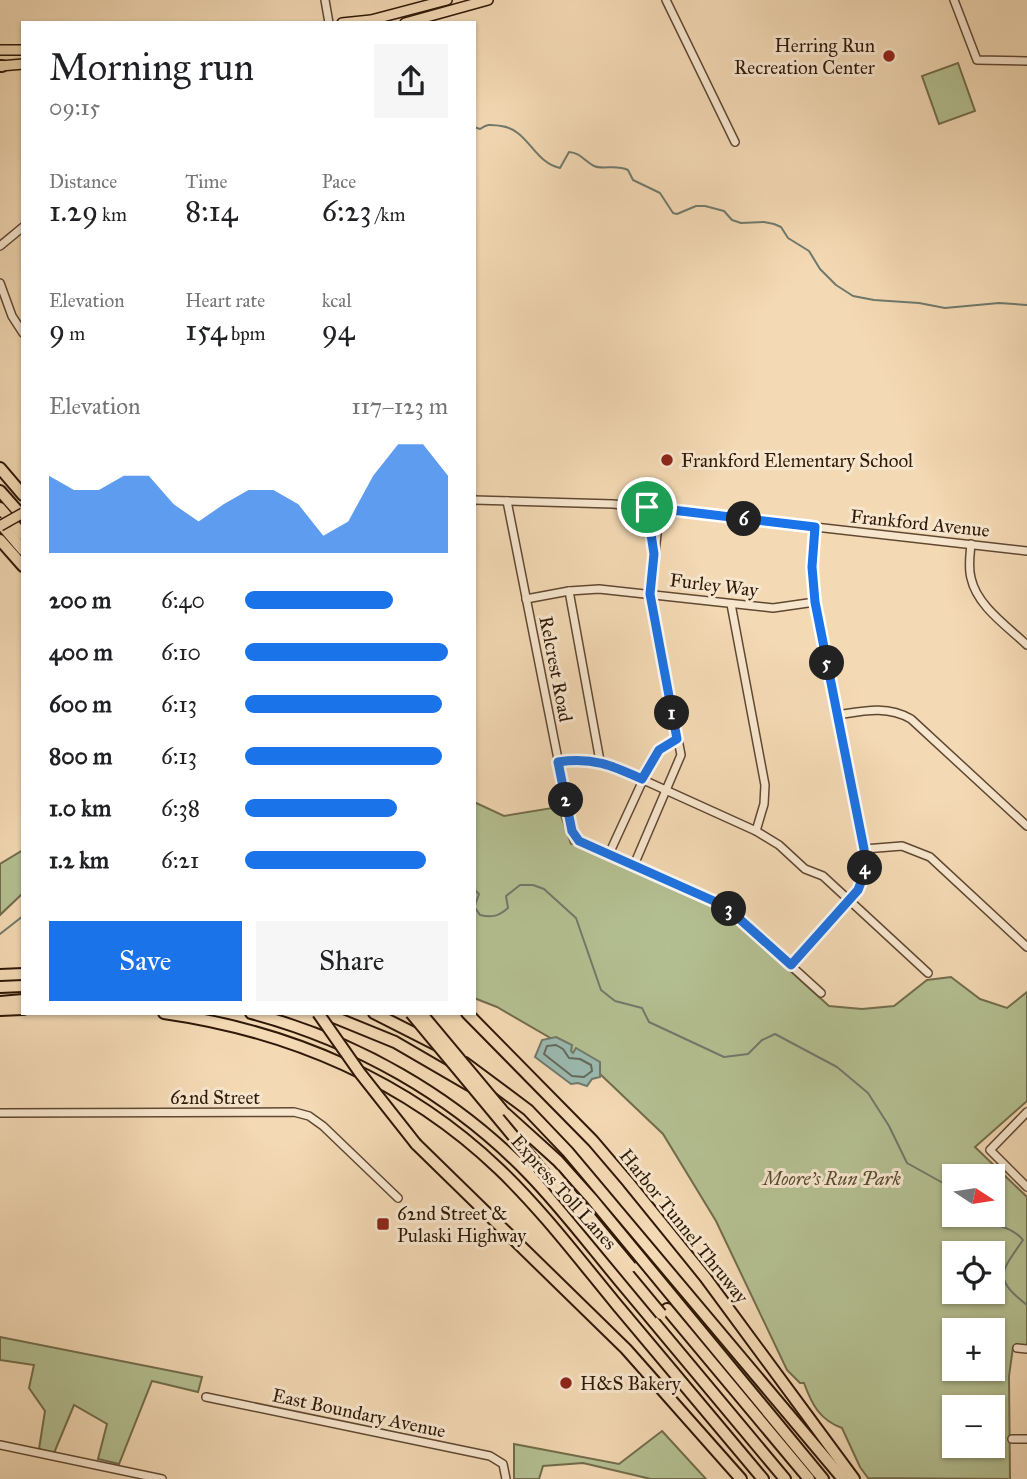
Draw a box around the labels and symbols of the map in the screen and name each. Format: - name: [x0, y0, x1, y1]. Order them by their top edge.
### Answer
- place label: Herring Run Recreation Center: [734, 34, 876, 79]
- marker: Herring Run Recreation Center: [881, 48, 897, 64]
- place label: Frankford Elementary School: [681, 449, 914, 472]
- marker: Frankford Elementary School: [659, 452, 675, 468]
- pin: [617, 477, 677, 537]
- pin: 6: [726, 502, 762, 536]
- street label: Frankford Avenue: [849, 504, 991, 542]
- street label: Furley Way: [668, 568, 761, 602]
- street label: Relcrest Road: [534, 614, 578, 724]
- pin: 5: [810, 646, 844, 680]
- pin: 1: [654, 696, 690, 730]
- pin: 2: [548, 782, 584, 818]
- pin: 4: [848, 850, 882, 886]
- pin: 3: [712, 892, 746, 926]
- street label: 62nd Street: [170, 1086, 260, 1109]
- street label: Express Toll Lanes: [506, 1130, 622, 1254]
- street label: Harbor Tunnel Thruway: [615, 1144, 754, 1309]
- north arrow: [942, 1164, 1004, 1227]
- park label: Moore's Run Park: [761, 1167, 902, 1190]
- place label: 62nd Street & Pulaski Highway: [397, 1202, 527, 1248]
- marker: 62nd Street & Pulaski Highway: [375, 1216, 391, 1232]
- place label: H&S Bakery: [580, 1372, 682, 1395]
- marker: H&S Bakery: [558, 1375, 574, 1391]
- street label: East Boundary Avenue: [270, 1383, 448, 1443]

